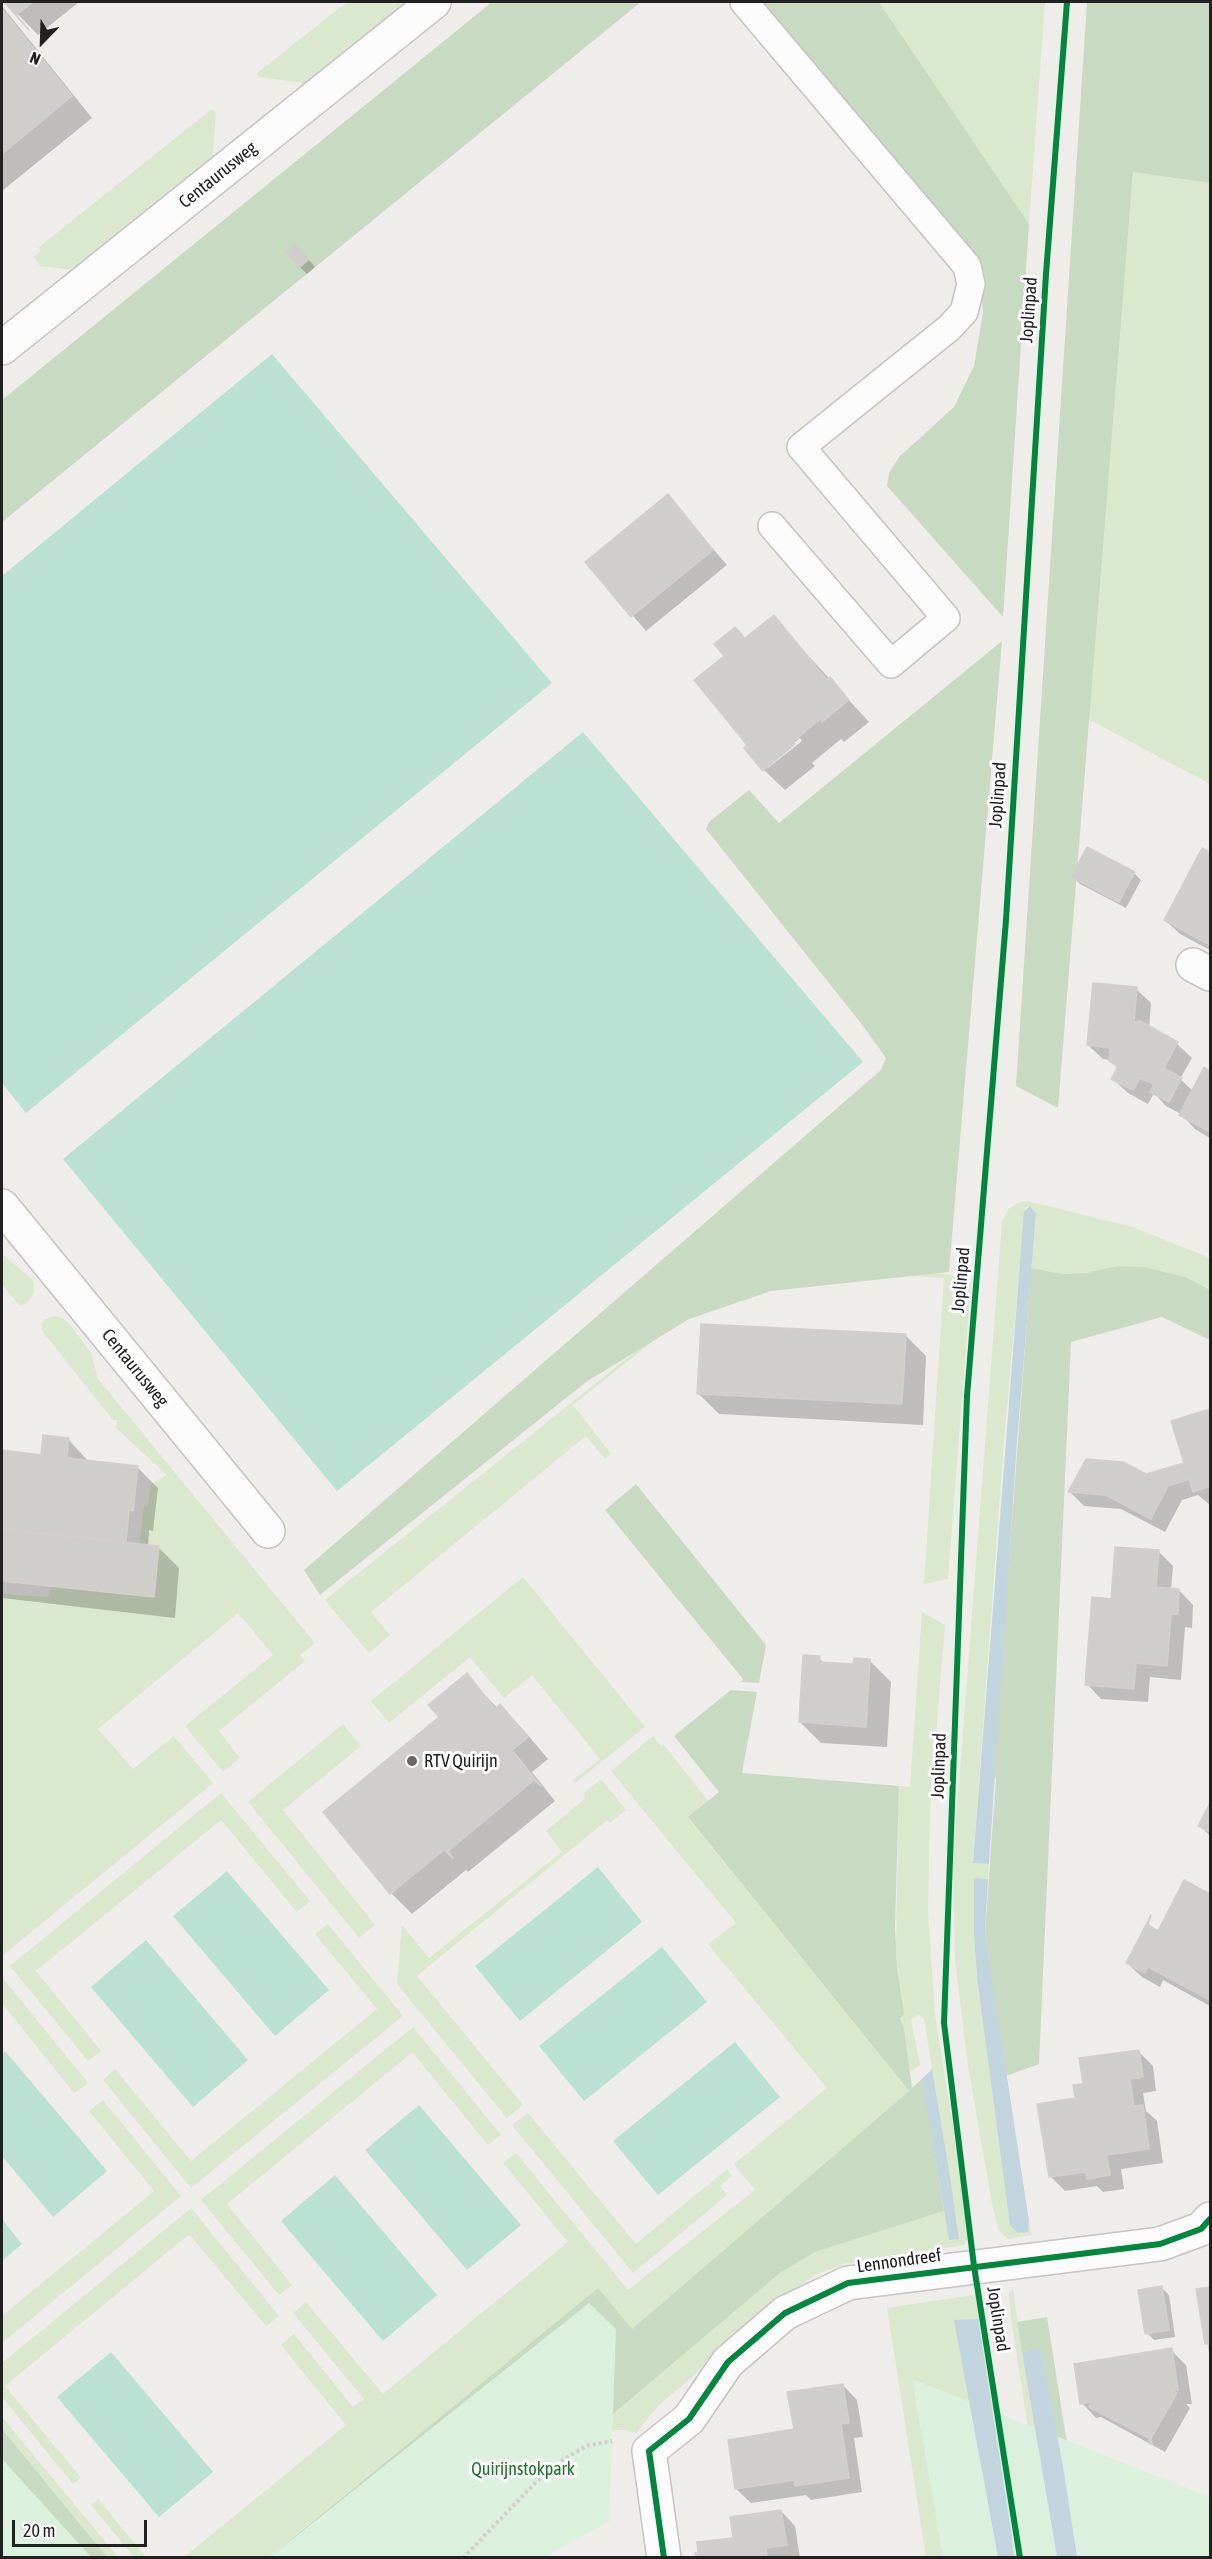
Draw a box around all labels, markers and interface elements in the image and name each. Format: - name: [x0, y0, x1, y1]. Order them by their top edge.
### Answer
- north arrow: [12, 12, 72, 72]
- text: N: [27, 48, 43, 69]
- street label: Centaurusweg: [175, 137, 261, 213]
- street label: Joplinpad: [1016, 276, 1042, 344]
- street label: Joplinpad: [985, 761, 1011, 829]
- street label: Joplinpad: [947, 1246, 975, 1314]
- street label: Centaurusweg: [97, 1325, 173, 1411]
- street label: Joplinpad: [927, 1733, 951, 1799]
- place label: RTV Quirijn: [424, 1750, 498, 1772]
- marker: RTV Quirijn: [405, 1754, 419, 1768]
- street label: Lennondreef: [855, 2244, 943, 2278]
- street label: Joplinpad: [982, 2285, 1014, 2353]
- park label: Quirijnstokpark: [471, 2458, 575, 2480]
- scale bar: [15, 2508, 150, 2546]
- text: 20 m: [23, 2520, 55, 2541]

